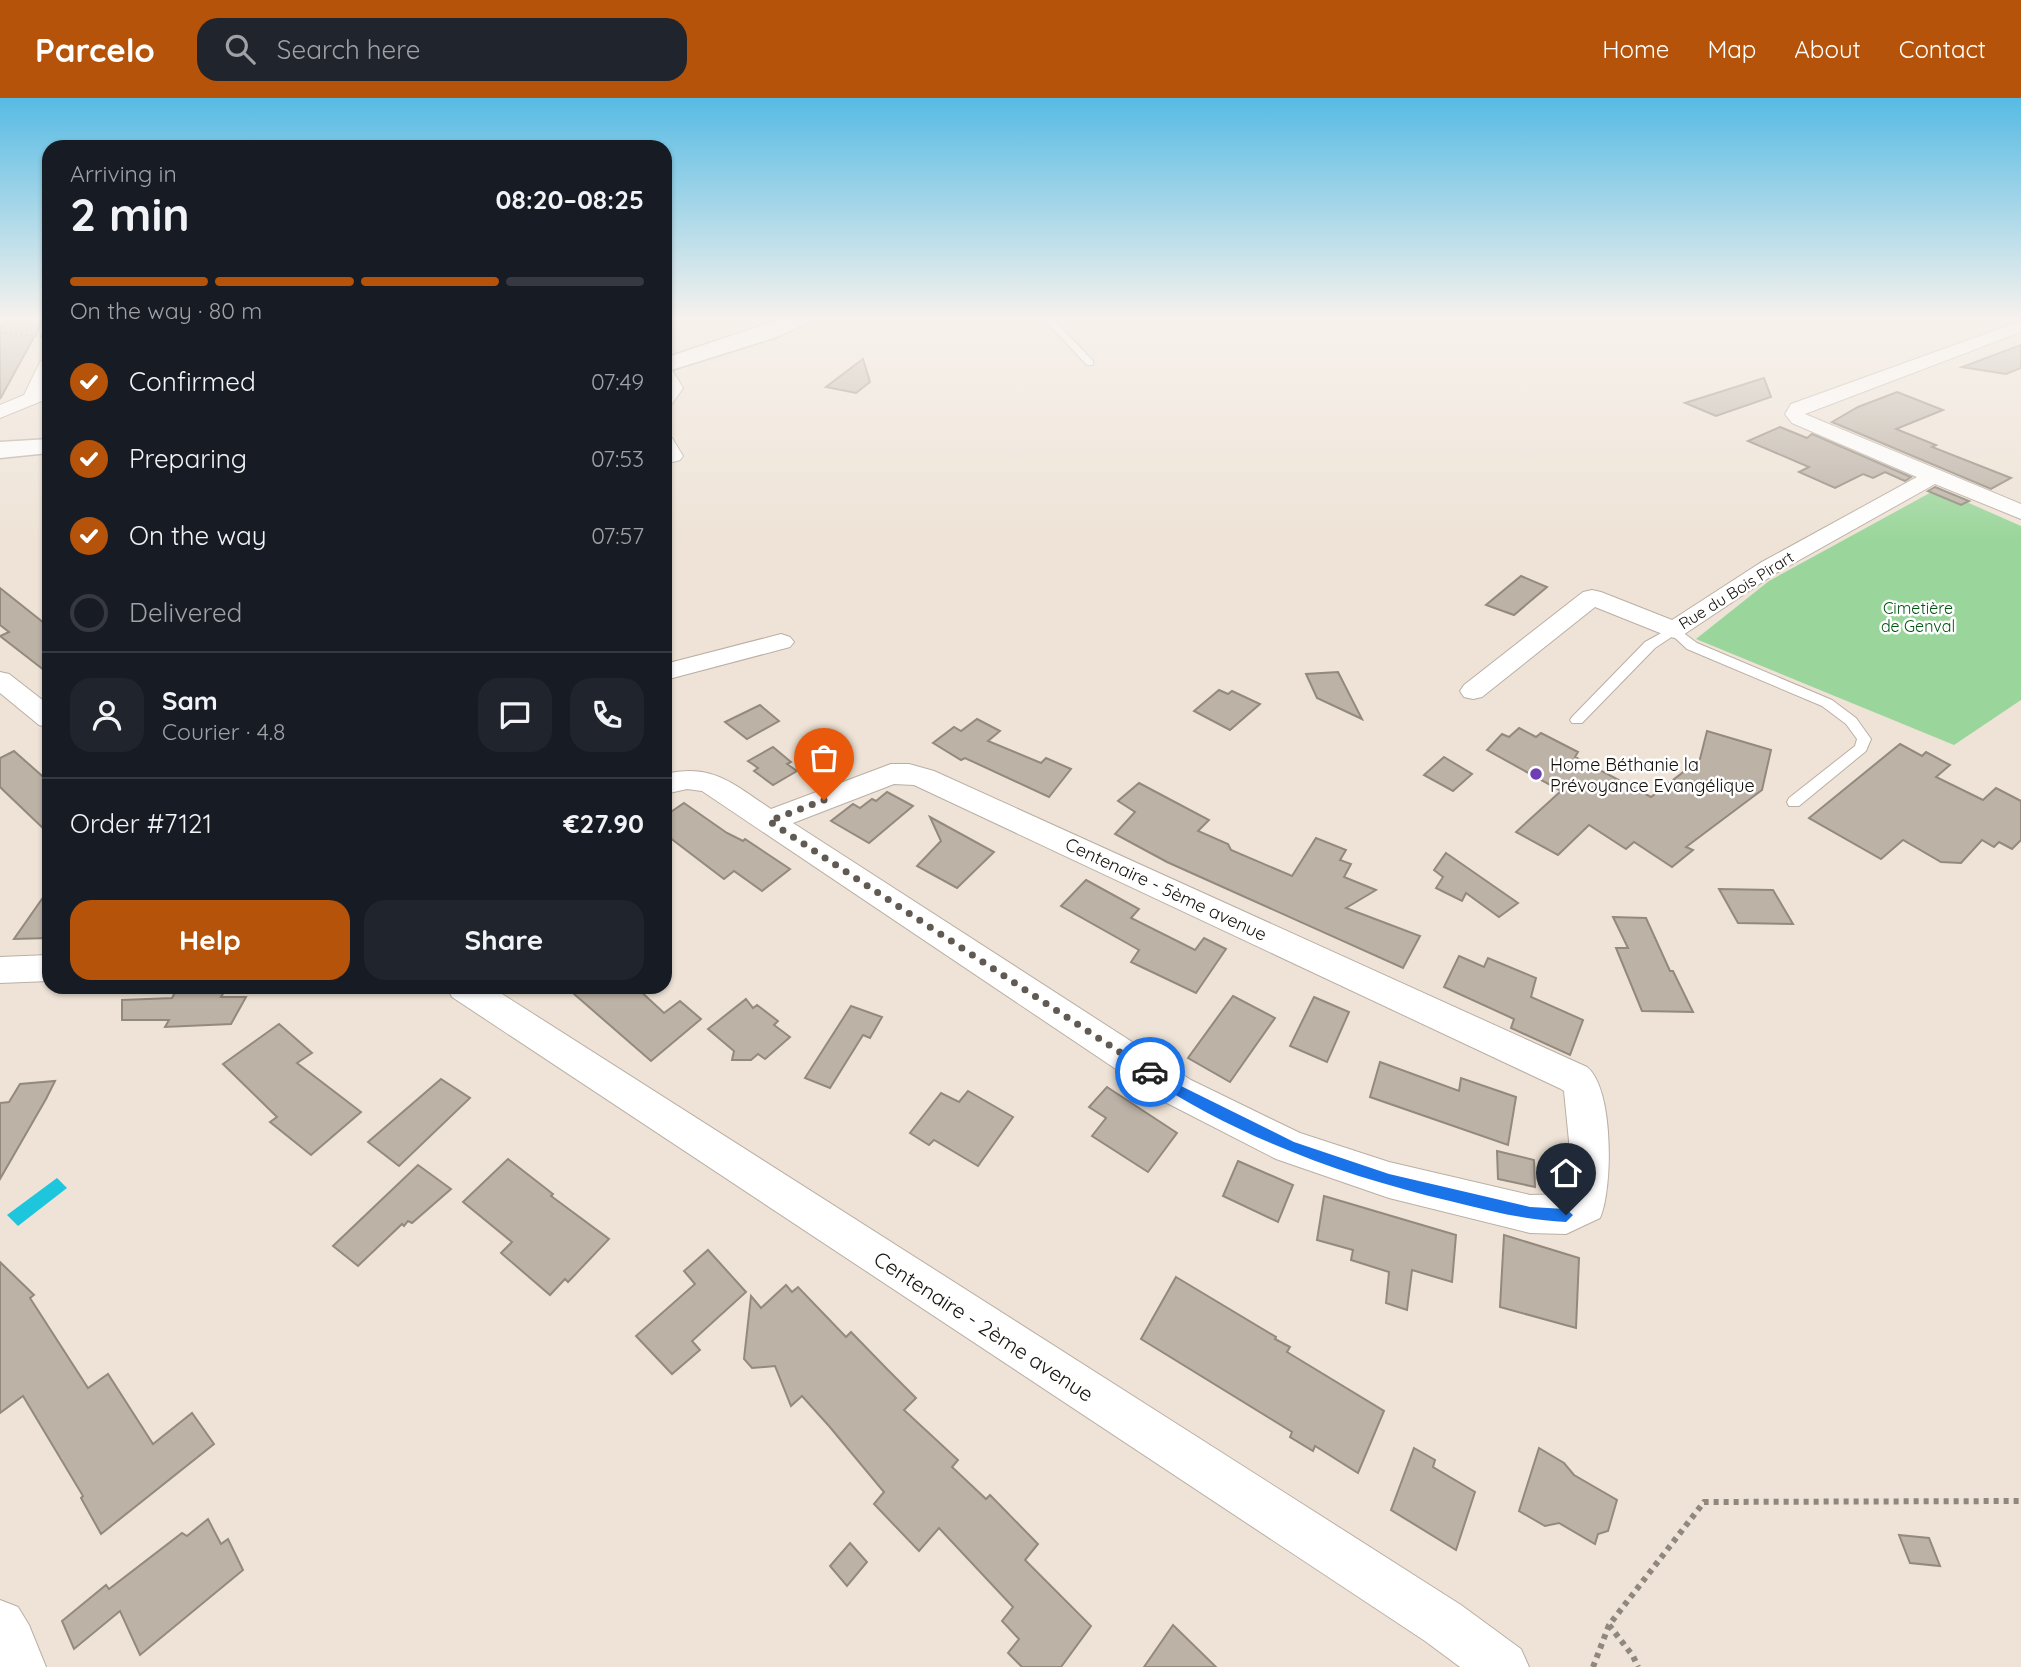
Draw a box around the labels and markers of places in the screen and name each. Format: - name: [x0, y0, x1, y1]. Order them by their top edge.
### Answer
- pin: [794, 728, 854, 800]
- place label: Home Béthanie la Prévoyance Evangélique: [1550, 753, 1755, 797]
- marker: Home Béthanie la Prévoyance Evangélique: [1528, 766, 1544, 782]
- pin: [1536, 1143, 1596, 1215]

